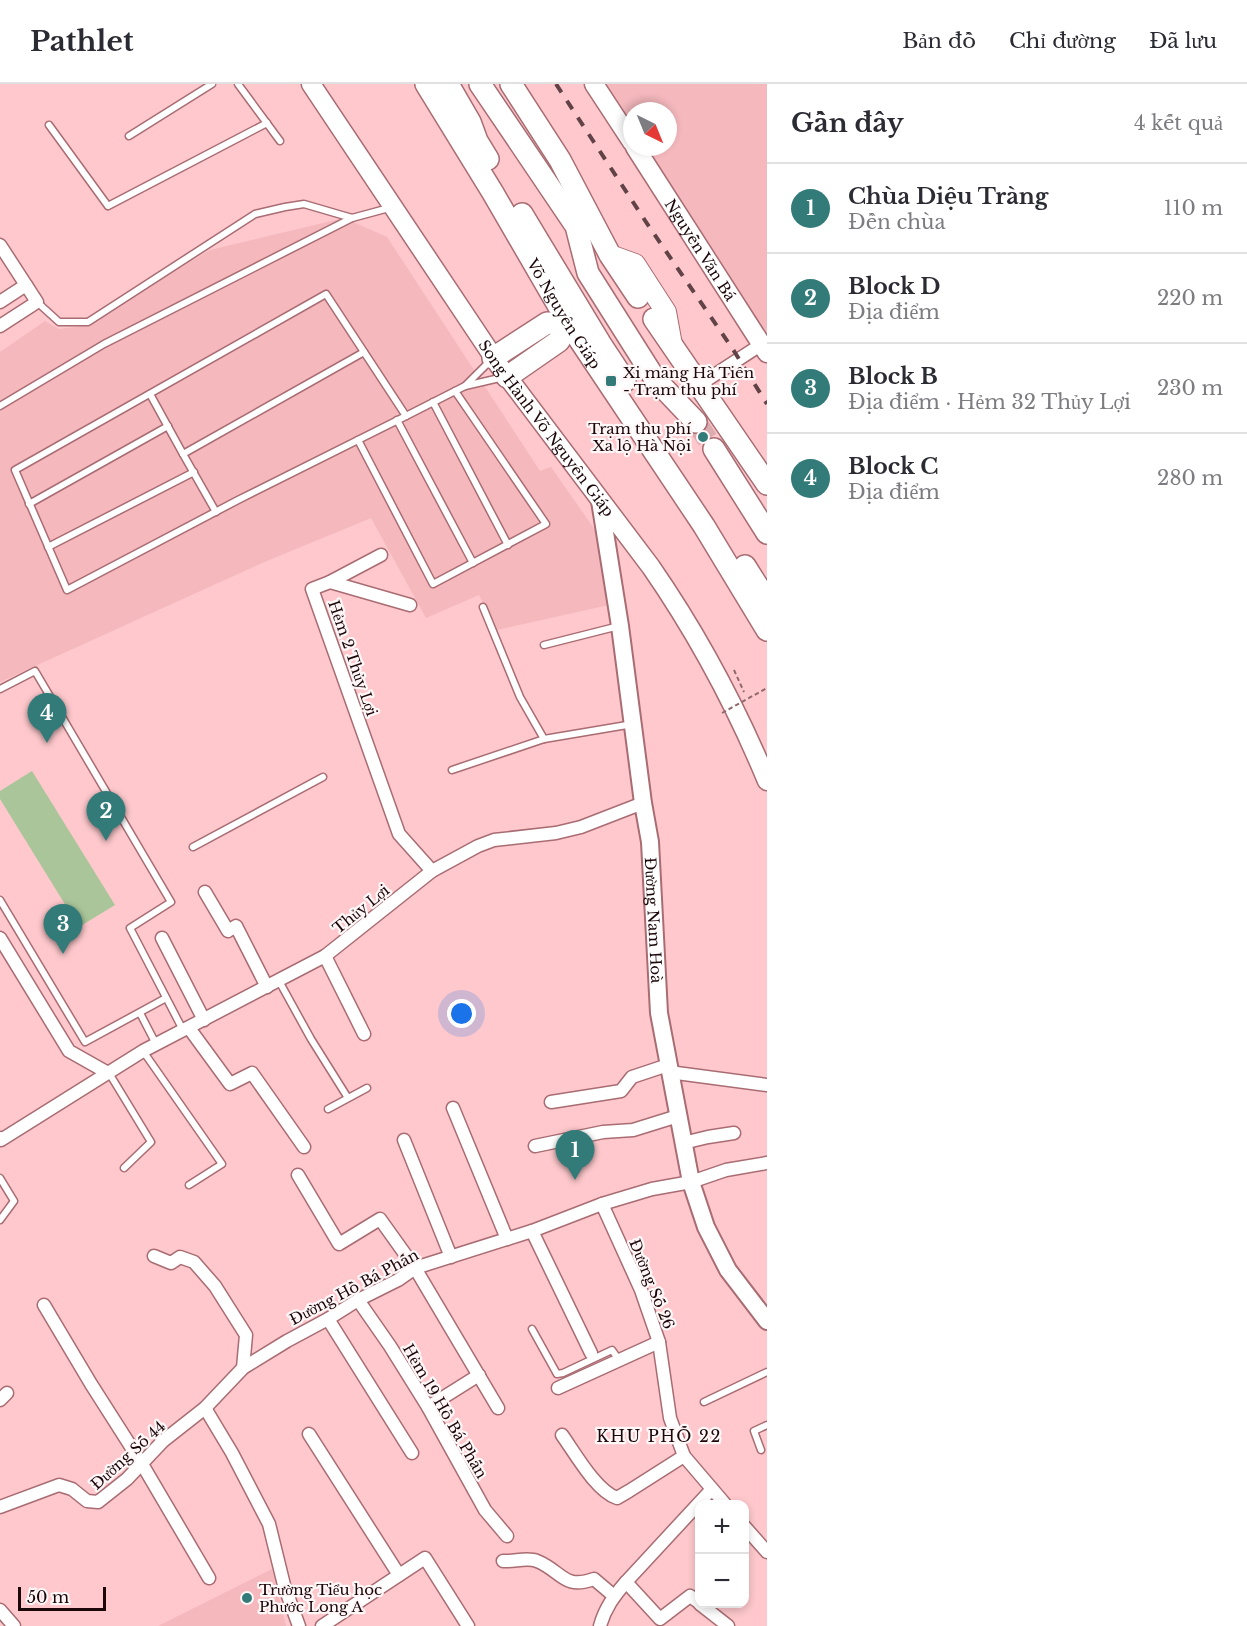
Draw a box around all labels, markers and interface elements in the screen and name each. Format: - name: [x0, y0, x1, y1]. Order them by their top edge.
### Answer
- text: Pathlet: [30, 24, 134, 59]
- text: Bản đồ: [902, 28, 976, 54]
- text: Chỉ đường: [1009, 28, 1116, 54]
- text: Đã lưu: [1149, 28, 1217, 54]
- north arrow: [623, 102, 677, 156]
- text: Gần đây: [791, 107, 904, 139]
- text: 4 kết quả: [1134, 111, 1223, 135]
- text: Chùa Diệu Tràng: [848, 183, 1048, 210]
- street label: Nguyễn Văn Bá: [661, 195, 741, 305]
- text: 1: [806, 196, 815, 220]
- text: 110 m: [1164, 196, 1223, 220]
- text: Đền chùa: [848, 210, 946, 234]
- street label: Võ Nguyên Giáp: [523, 254, 606, 372]
- text: Block D: [848, 273, 941, 300]
- text: 2: [804, 286, 817, 310]
- text: 220 m: [1157, 286, 1223, 310]
- text: Địa điểm: [848, 300, 940, 324]
- street label: Song Hành Võ Nguyên Giáp: [475, 336, 619, 520]
- place label: Xi măng Hà Tiên - Trạm thu phí: [623, 363, 754, 399]
- text: Block B: [848, 363, 938, 390]
- marker: Xi măng Hà Tiên - Trạm thu phí: [604, 374, 618, 388]
- text: 3: [804, 376, 817, 400]
- text: 230 m: [1157, 376, 1223, 400]
- text: Địa điểm · Hẻm 32 Thủy Lợi: [848, 390, 1131, 414]
- place label: Trạm thu phí Xa lộ Hà Nội: [588, 419, 692, 455]
- marker: Trạm thu phí Xa lộ Hà Nội: [696, 430, 710, 444]
- text: Block C: [848, 453, 938, 480]
- text: 4: [804, 466, 817, 490]
- text: 280 m: [1157, 466, 1223, 490]
- text: Địa điểm: [848, 480, 940, 504]
- street label: Hẻm 2 Thủy Lợi: [324, 598, 382, 718]
- pin: 4: [28, 694, 66, 743]
- pin: 2: [86, 792, 126, 841]
- street label: Đường Nam Hoà: [641, 857, 667, 984]
- street label: Thủy Lợi: [329, 880, 393, 938]
- pin: 3: [44, 904, 82, 954]
- your location: [447, 999, 476, 1028]
- pin: 1: [556, 1130, 594, 1180]
- street label: Đường Số 26: [625, 1236, 679, 1332]
- street label: Đường Hồ Bá Phấn: [286, 1245, 422, 1329]
- street label: Hẻm 19 Hồ Bá Phấn: [399, 1340, 491, 1482]
- street label: Đường Số 44: [87, 1416, 169, 1494]
- district label: KHU PHỐ 22: [596, 1426, 722, 1446]
- map controls: [695, 1500, 749, 1608]
- button: +: [695, 1500, 749, 1554]
- button: −: [695, 1554, 749, 1608]
- place label: Trường Tiểu học Phước Long A: [259, 1580, 382, 1616]
- scale bar: [18, 1584, 106, 1612]
- text: 50 m: [27, 1587, 69, 1607]
- marker: Trường Tiểu học Phước Long A: [240, 1591, 254, 1605]

